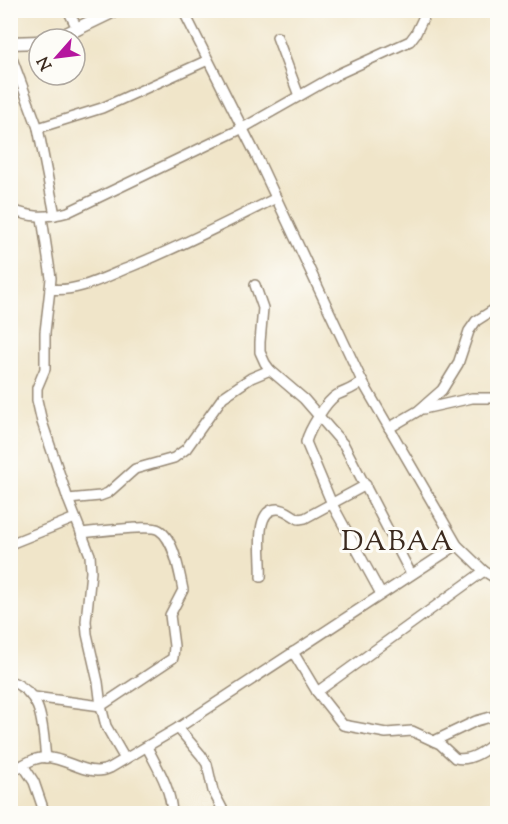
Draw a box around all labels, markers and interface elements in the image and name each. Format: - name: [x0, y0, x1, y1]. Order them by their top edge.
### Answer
- north arrow: [27, 27, 87, 87]
- text: N: [33, 52, 59, 74]
- district label: DABAA: [341, 523, 455, 563]

